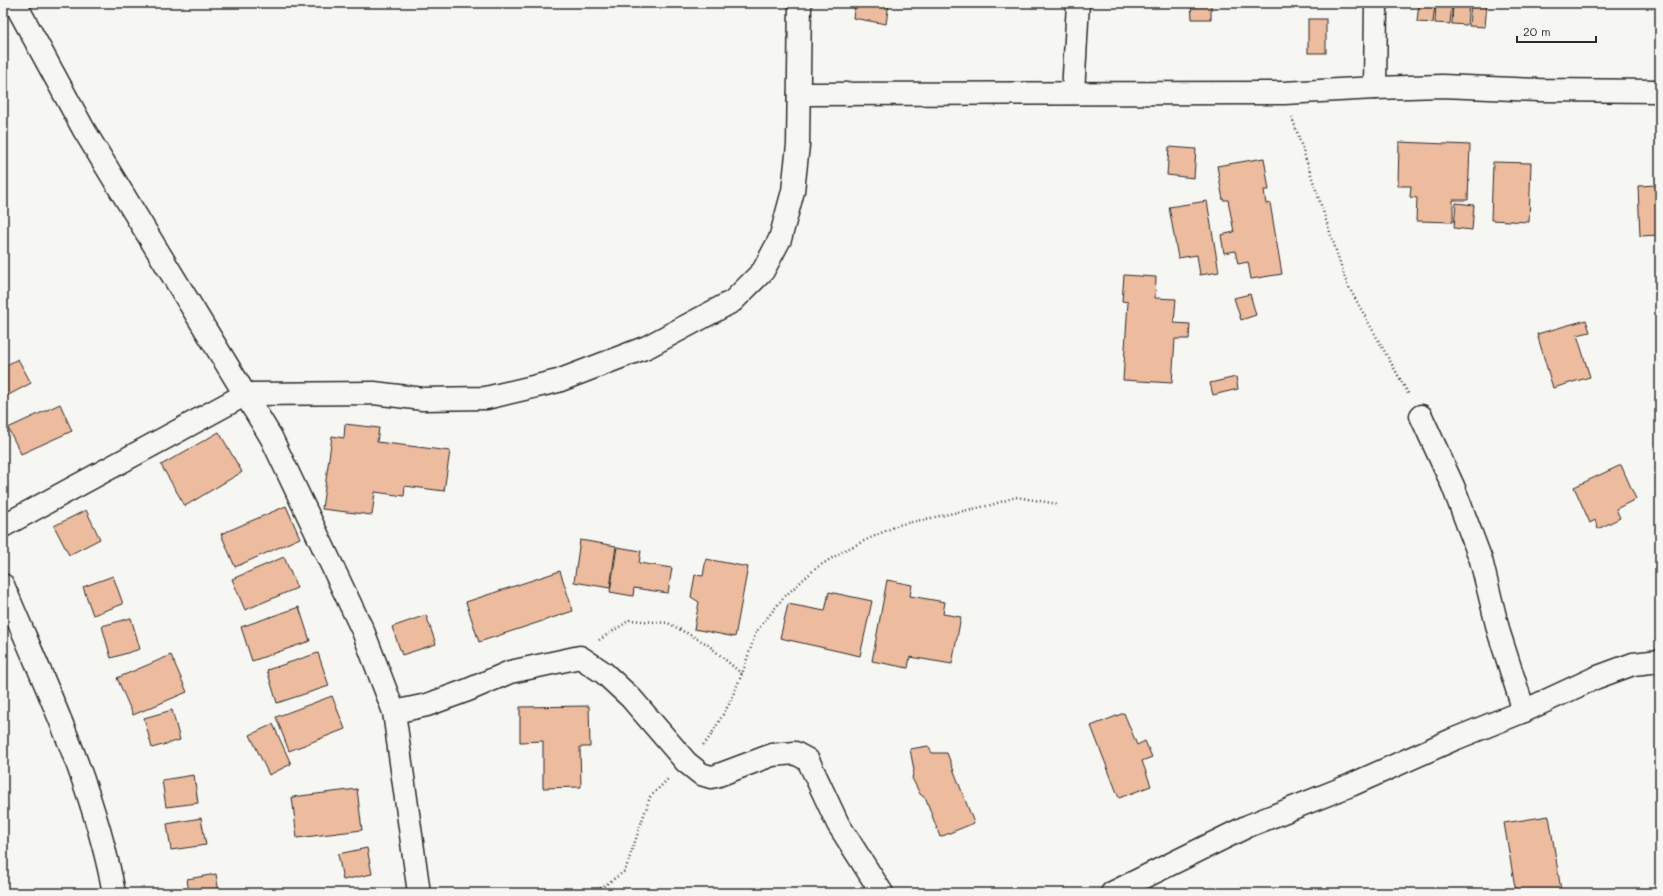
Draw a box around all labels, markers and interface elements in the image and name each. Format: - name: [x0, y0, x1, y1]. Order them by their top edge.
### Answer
- scale bar: [1517, 18, 1596, 44]
- text: 20 m: [1523, 23, 1551, 39]

